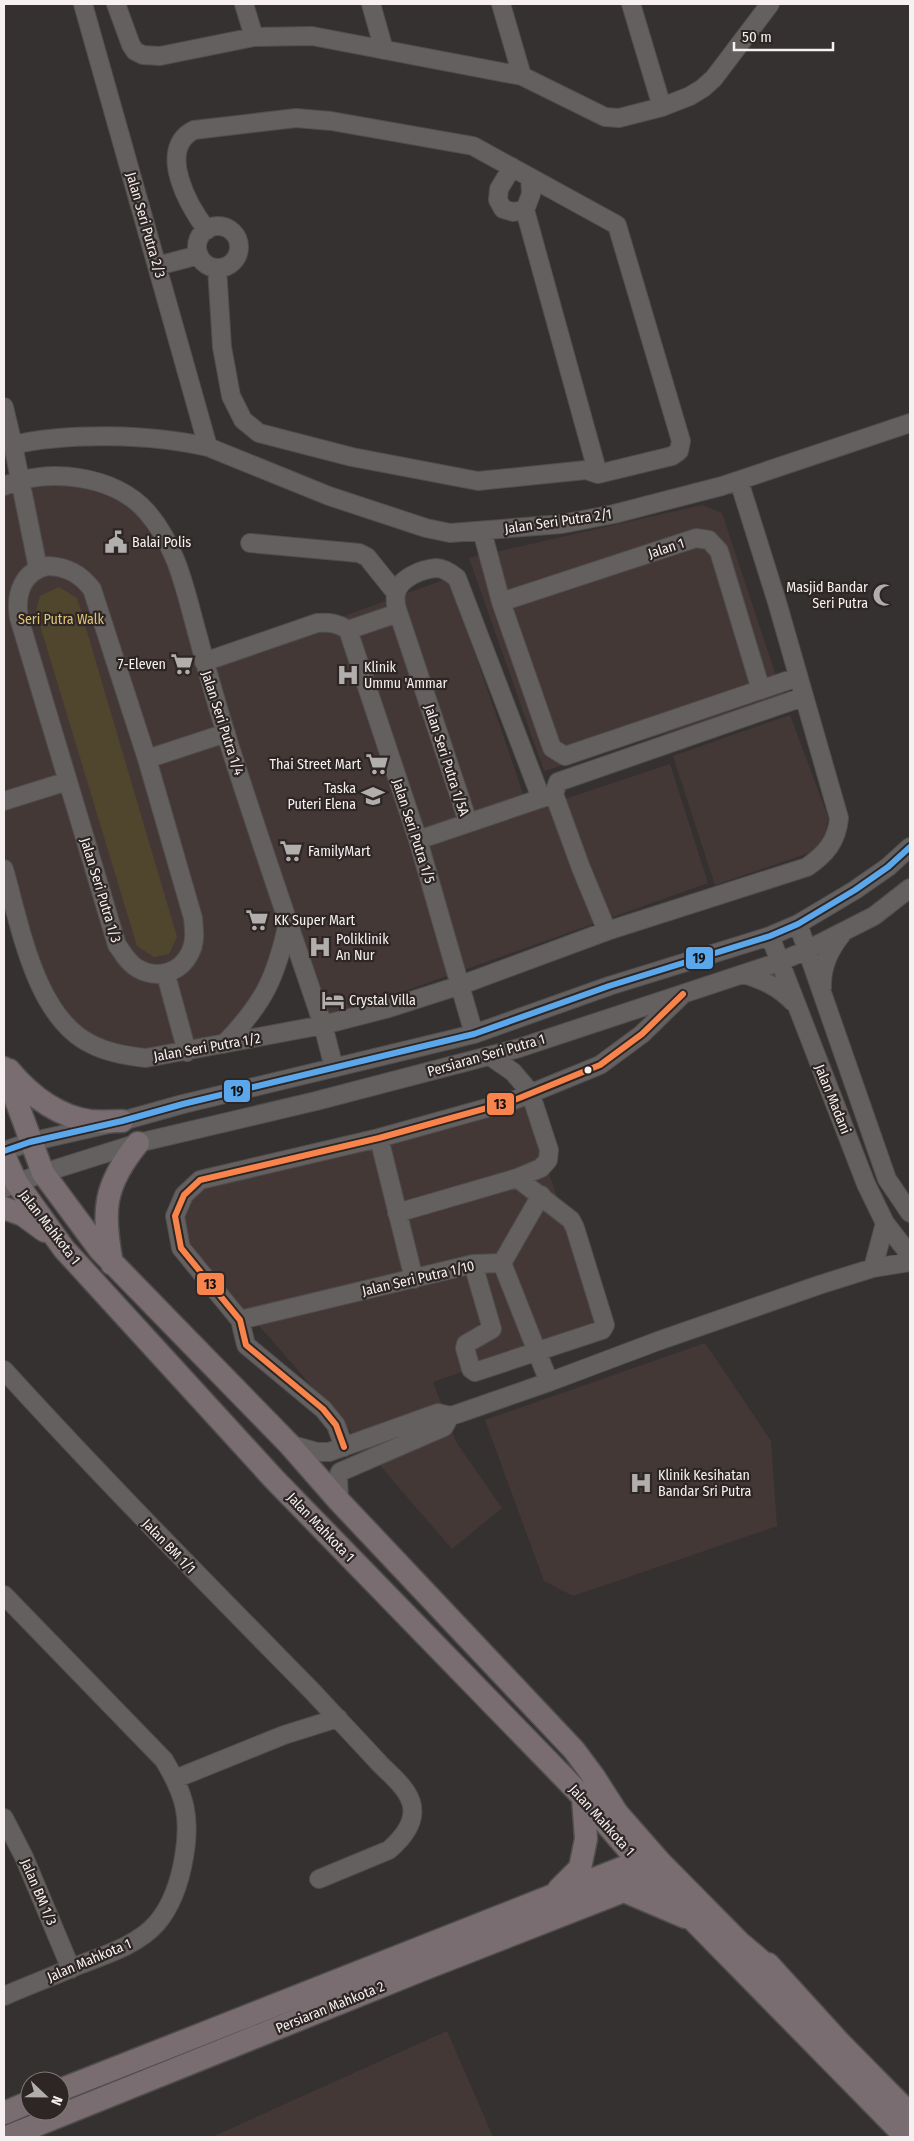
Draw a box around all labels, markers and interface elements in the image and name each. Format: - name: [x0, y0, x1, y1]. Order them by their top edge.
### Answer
- scale bar: [734, 20, 833, 52]
- text: 50 m: [742, 28, 772, 46]
- street label: Jalan Seri Putra 2/3: [122, 170, 169, 280]
- street label: Jalan Seri Putra 2/1: [503, 506, 613, 537]
- public building icon: Balai Polis: [103, 529, 129, 555]
- place label: Balai Polis: [132, 534, 191, 551]
- street label: Jalan 1: [646, 535, 686, 562]
- place label: Masjid Bandar Seri Putra: [786, 579, 868, 612]
- mosque icon: Masjid Bandar Seri Putra: [871, 582, 897, 608]
- park label: Seri Putra Walk: [18, 611, 105, 628]
- supermarket icon: 7-Eleven: [169, 651, 195, 677]
- place label: 7-Eleven: [118, 656, 166, 673]
- place label: Klinik Ummu 'Ammar: [364, 659, 448, 692]
- hospital icon: Klinik Ummu 'Ammar: [335, 662, 361, 688]
- street label: Jalan Seri Putra 1/4: [198, 669, 247, 778]
- street label: Jalan Seri Putra 1/5A: [420, 702, 473, 819]
- supermarket icon: Thai Street Mart: [364, 751, 390, 777]
- place label: Thai Street Mart: [269, 756, 361, 773]
- street label: Jalan Seri Putra 1/5: [389, 777, 438, 886]
- place label: Taska Puteri Elena: [287, 780, 356, 813]
- school or university icon: Taska Puteri Elena: [360, 783, 386, 809]
- street label: Jalan Seri Putra 1/3: [77, 836, 125, 945]
- supermarket icon: FamilyMart: [278, 838, 304, 864]
- place label: FamilyMart: [308, 843, 371, 860]
- supermarket icon: KK Super Mart: [244, 907, 270, 933]
- place label: KK Super Mart: [274, 912, 356, 929]
- place label: Poliklinik An Nur: [336, 931, 389, 964]
- hospital icon: Poliklinik An Nur: [307, 934, 333, 960]
- line badge: 19: [685, 946, 714, 970]
- text: 19: [692, 950, 706, 967]
- hotel icon: Crystal Villa: [320, 987, 346, 1013]
- place label: Crystal Villa: [349, 992, 416, 1009]
- street label: Jalan Seri Putra 1/2: [152, 1030, 262, 1065]
- street label: Persiaran Seri Putra 1: [425, 1031, 547, 1080]
- street label: Jalan Madani: [811, 1062, 854, 1137]
- unlabelled marker: [583, 1065, 593, 1075]
- line badge: 19: [223, 1079, 251, 1103]
- text: 19: [230, 1083, 244, 1100]
- line badge: 13: [486, 1092, 515, 1116]
- text: 13: [494, 1096, 507, 1113]
- street label: Jalan Mahkota 1: [15, 1187, 84, 1268]
- street label: Jalan Seri Putra 1/10: [360, 1257, 476, 1300]
- line badge: 13: [196, 1272, 225, 1296]
- text: 13: [204, 1276, 217, 1293]
- place label: Klinik Kesihatan Bandar Sri Putra: [658, 1467, 751, 1500]
- hospital icon: Klinik Kesihatan Bandar Sri Putra: [628, 1470, 654, 1496]
- street label: Jalan Mahkota 1: [283, 1489, 358, 1566]
- street label: Jalan BM 1/1: [138, 1516, 199, 1577]
- street label: Jalan Mahkota 1: [565, 1781, 638, 1859]
- street label: Jalan BM 1/3: [17, 1856, 60, 1928]
- street label: Jalan Mahkota 1: [45, 1935, 134, 1986]
- street label: Persiaran Mahkota 2: [273, 1978, 387, 2037]
- north arrow: [20, 2071, 70, 2121]
- text: N: [47, 2094, 66, 2108]

